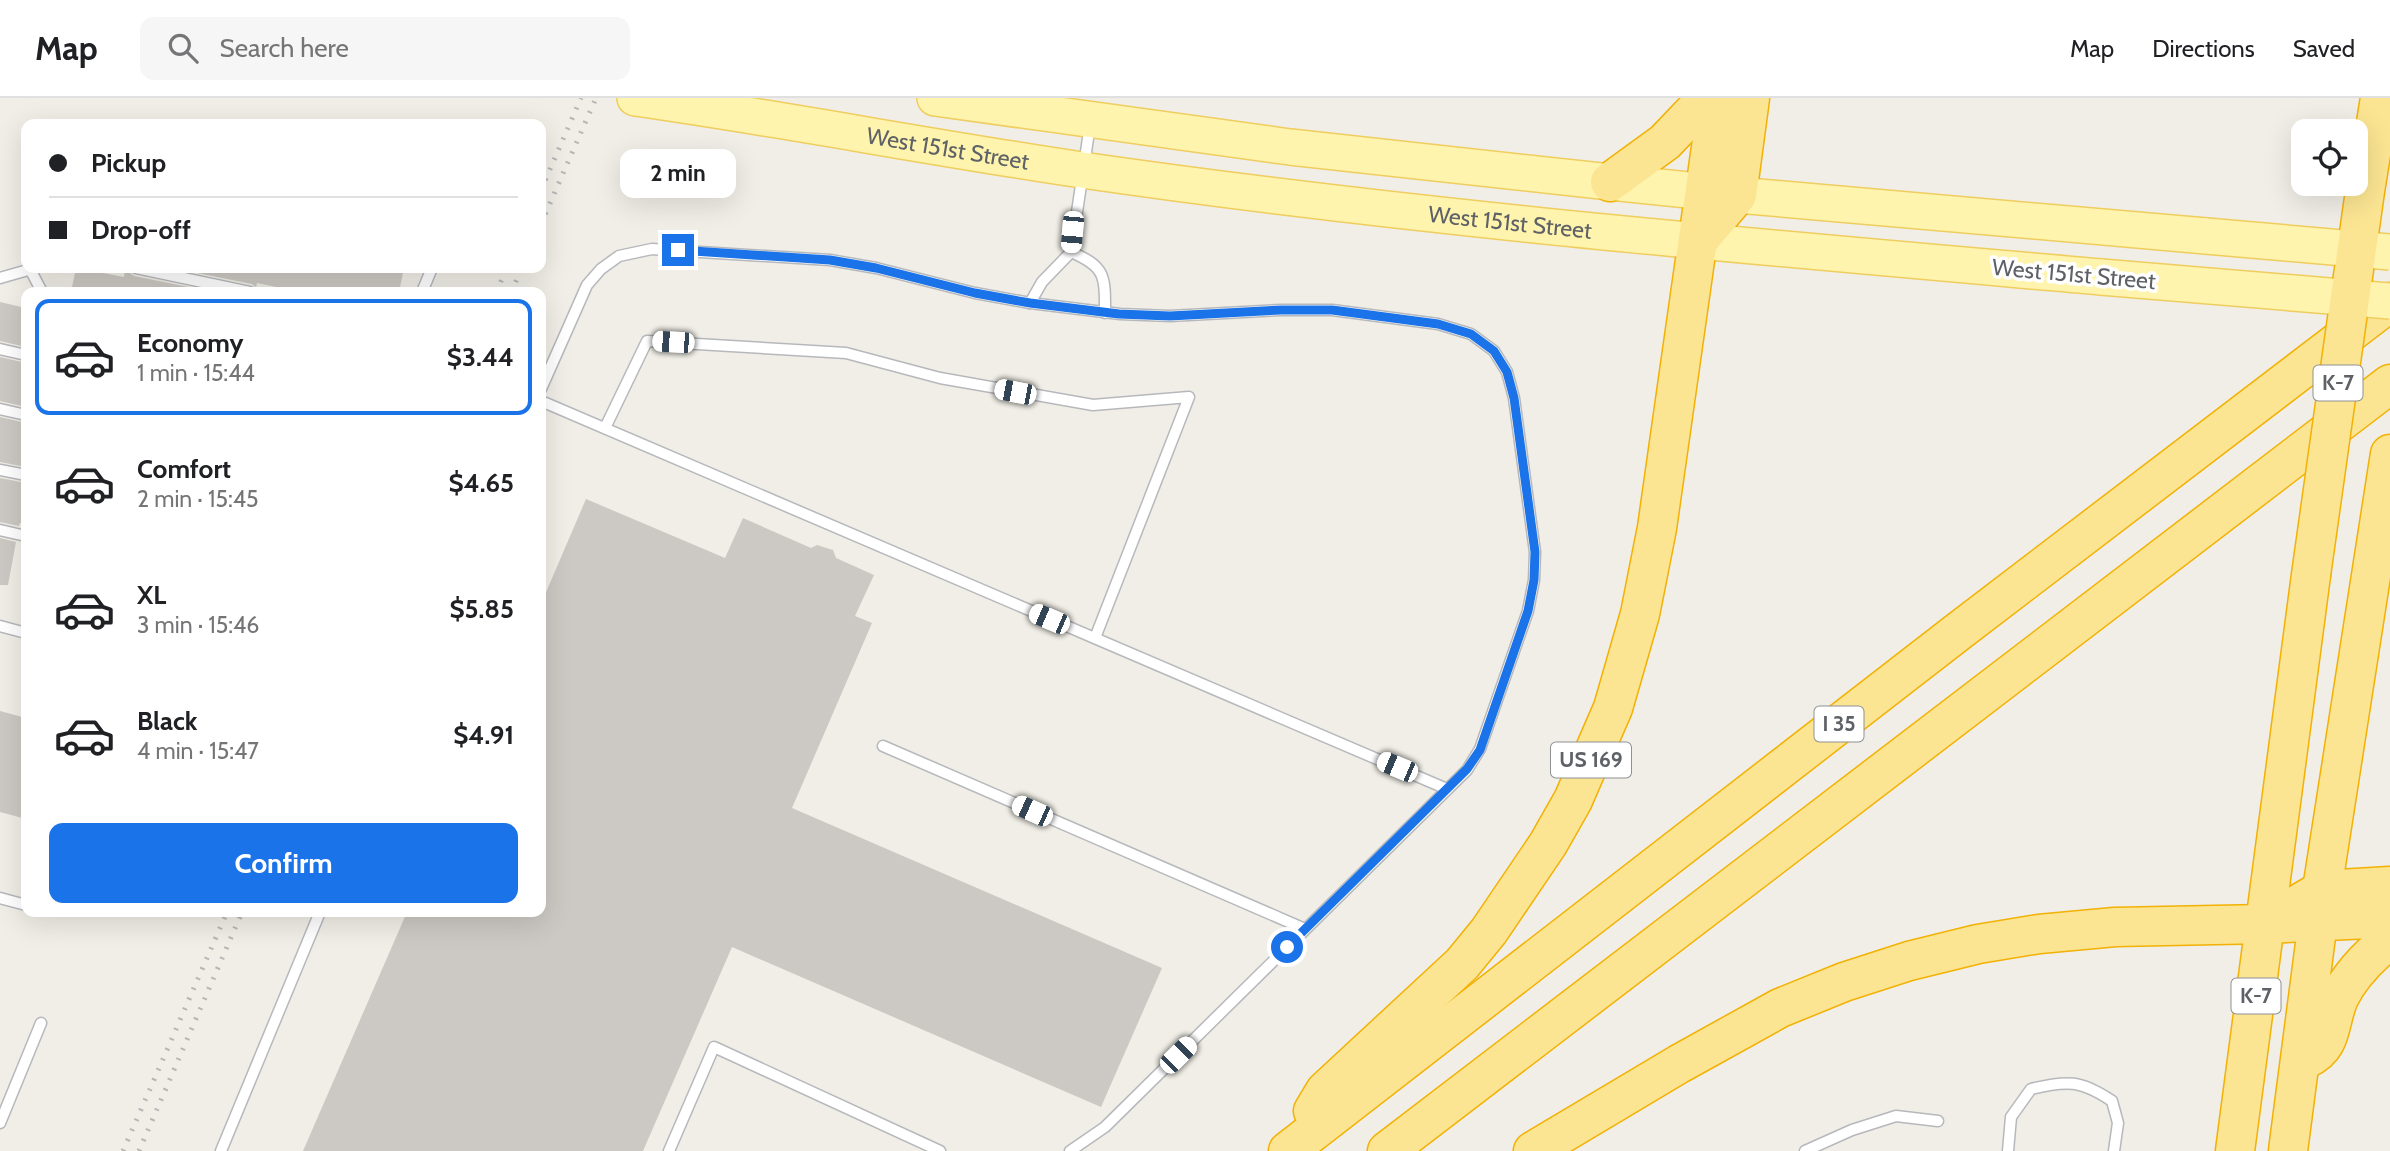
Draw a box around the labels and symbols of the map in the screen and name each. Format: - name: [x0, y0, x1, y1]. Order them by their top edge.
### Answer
- street label: West 151st Street: [865, 121, 1031, 176]
- callout: 2 min: [620, 149, 736, 198]
- street label: West 151st Street: [1427, 200, 1593, 245]
- car: [1060, 210, 1085, 254]
- route end: [662, 234, 694, 266]
- street label: West 151st Street: [1991, 253, 2157, 295]
- car: [652, 330, 695, 354]
- road number: K-7: [2314, 366, 2362, 400]
- car: [993, 378, 1038, 406]
- car: [1026, 601, 1073, 637]
- road number: I 35: [1814, 706, 1864, 742]
- road number: US 169: [1551, 742, 1631, 778]
- car: [1374, 749, 1421, 785]
- car: [1009, 793, 1056, 829]
- route start: [1271, 931, 1303, 963]
- road number: K-7: [2232, 978, 2280, 1014]
- car: [1156, 1033, 1201, 1077]

